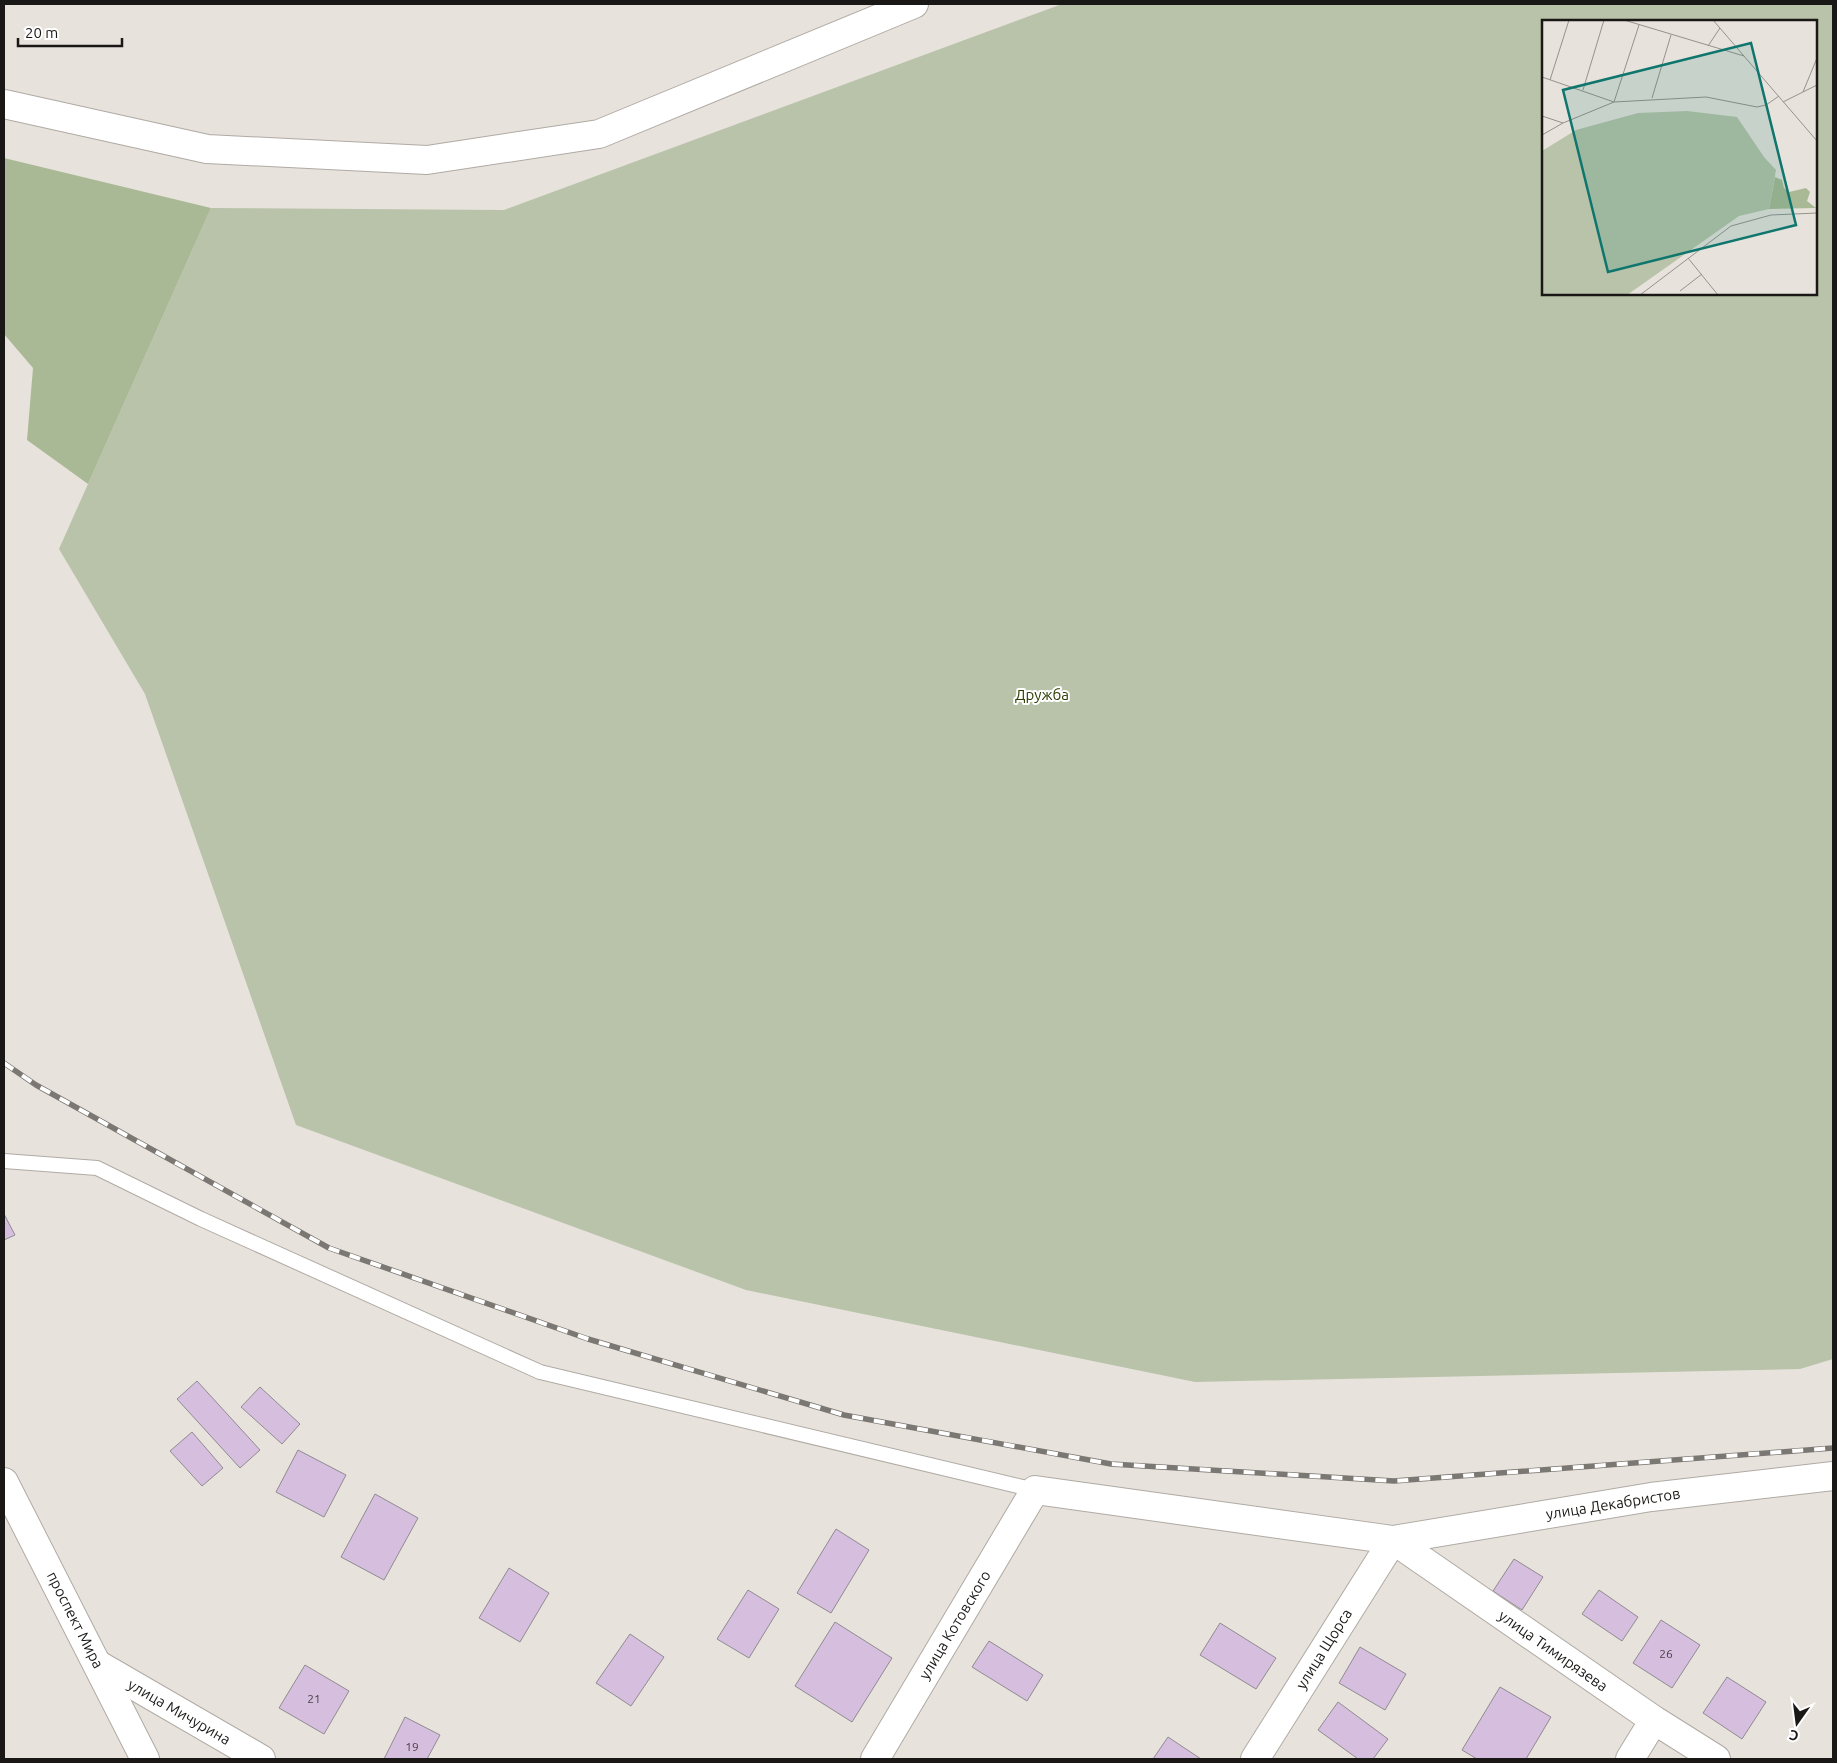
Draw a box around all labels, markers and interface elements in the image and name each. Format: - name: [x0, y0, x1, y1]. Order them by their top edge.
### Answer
- scale bar: [18, 15, 121, 47]
- inset map: [1542, 20, 1817, 295]
- text: 20 m: [25, 24, 58, 41]
- park label: Дружба: [1015, 686, 1069, 703]
- street label: улица Декабристов: [1544, 1484, 1681, 1523]
- street label: улица Котовского: [915, 1567, 994, 1682]
- street label: проспект Мира: [44, 1569, 107, 1671]
- street label: улица Щорса: [1292, 1605, 1355, 1692]
- street label: улица Тимирязева: [1496, 1607, 1611, 1695]
- house number: 26: [1659, 1647, 1673, 1660]
- street label: улица Мичурина: [125, 1675, 234, 1748]
- house number: 21: [307, 1692, 321, 1705]
- north arrow: [1772, 1698, 1822, 1748]
- text: С: [1788, 1727, 1800, 1744]
- house number: 19: [405, 1740, 419, 1753]

